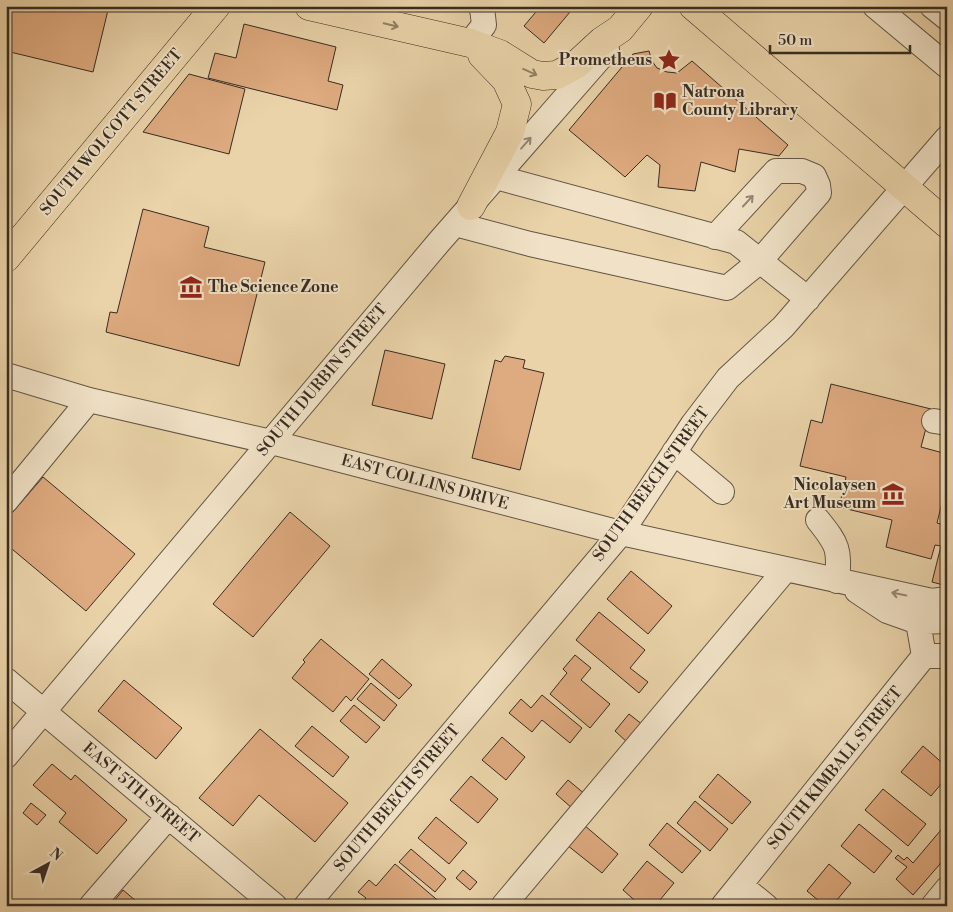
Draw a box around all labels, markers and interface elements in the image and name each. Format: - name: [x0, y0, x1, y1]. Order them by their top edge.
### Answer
- one-way arrow: [382, 21, 398, 30]
- scale bar: [770, 22, 910, 54]
- text: 50 m: [778, 31, 812, 50]
- street label: SOUTH WOLCOTT STREET: [35, 45, 187, 219]
- place icon: Prometheus: [656, 47, 682, 73]
- place label: Prometheus: [559, 50, 652, 70]
- one-way arrow: [522, 68, 537, 77]
- place label: Natrona County Library: [682, 82, 799, 120]
- library icon: Natrona County Library: [652, 88, 678, 114]
- one-way arrow: [520, 137, 531, 150]
- one-way arrow: [742, 195, 754, 207]
- museum icon: The Science Zone: [178, 274, 204, 300]
- place label: The Science Zone: [208, 277, 339, 297]
- street label: SOUTH DURBIN STREET: [252, 300, 392, 460]
- street label: SOUTH BEECH STREET: [588, 403, 714, 565]
- street label: EAST COLLINS DRIVE: [339, 450, 511, 514]
- place label: Nicolaysen Art Museum: [782, 475, 876, 513]
- museum icon: Nicolaysen Art Museum: [880, 481, 906, 507]
- one-way arrow: [891, 589, 907, 598]
- street label: SOUTH KIMBALL STREET: [763, 683, 907, 853]
- street label: SOUTH BEECH STREET: [330, 720, 464, 876]
- street label: EAST 5TH STREET: [79, 738, 203, 848]
- north arrow: [22, 840, 72, 890]
- text: N: [46, 844, 66, 865]

